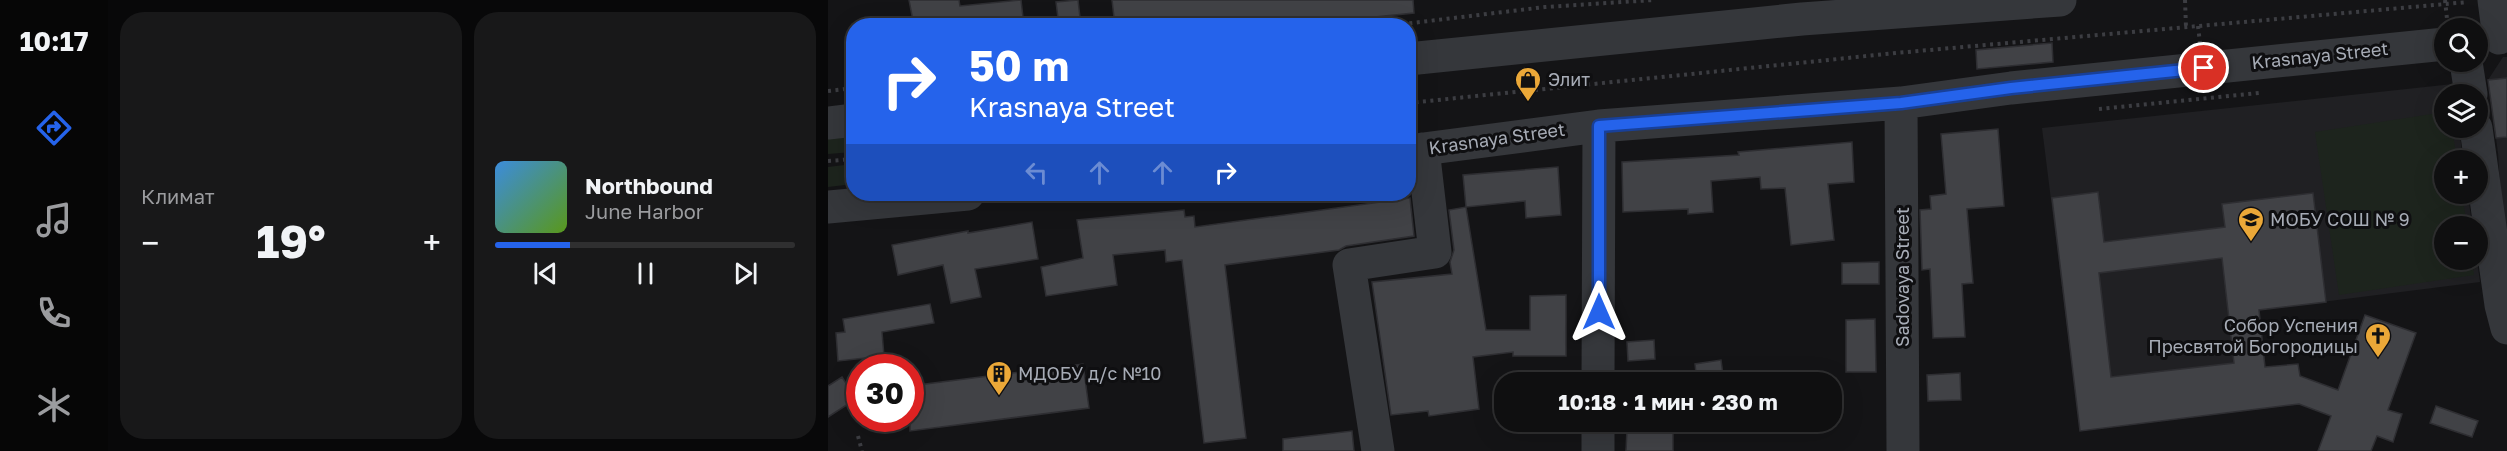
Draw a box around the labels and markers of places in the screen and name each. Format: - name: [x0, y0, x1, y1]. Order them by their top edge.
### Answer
- pin: [2178, 42, 2229, 93]
- shop icon: Элит: [1513, 65, 1543, 103]
- place label: Элит: [1548, 68, 1590, 90]
- school or university icon: МОБУ СОШ № 9: [2236, 205, 2266, 243]
- place label: МОБУ СОШ № 9: [2270, 208, 2410, 230]
- place label: Собор Успения Пресвятой Богородицы: [2148, 314, 2358, 357]
- church icon: Собор Успения Пресвятой Богородицы: [2363, 321, 2393, 359]
- building icon: МДОБУ д/с №10: [984, 359, 1014, 397]
- place label: МДОБУ д/с №10: [1018, 362, 1161, 384]

